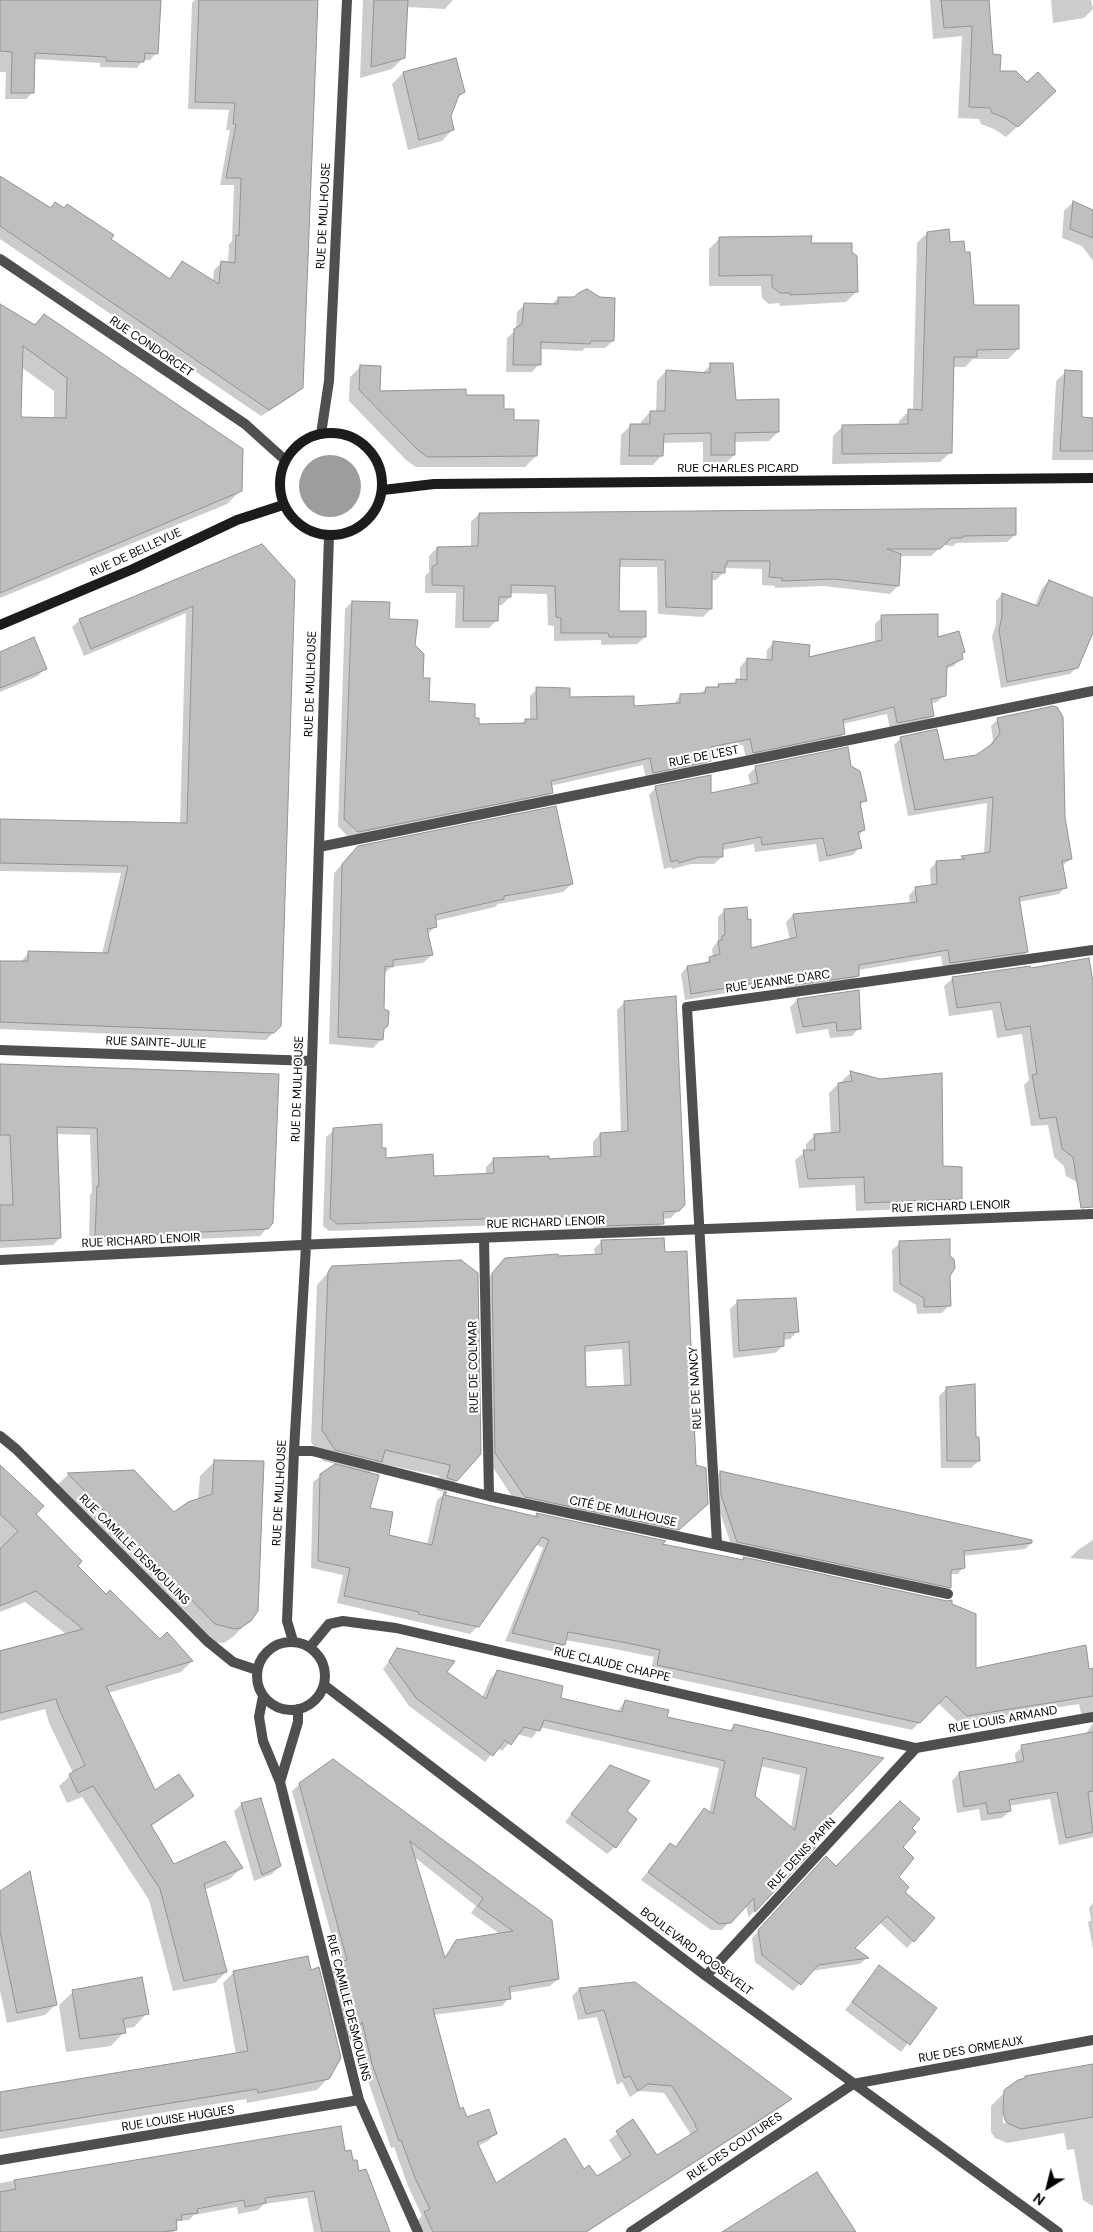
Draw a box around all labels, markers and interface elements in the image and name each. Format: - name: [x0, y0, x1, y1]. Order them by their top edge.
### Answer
- street label: RUE DE MULHOUSE: [314, 162, 334, 270]
- street label: RUE CONDORCET: [106, 314, 196, 380]
- street label: RUE CHARLES PICARD: [677, 462, 799, 476]
- street label: RUE DE BELLEVUE: [88, 525, 184, 581]
- street label: RUE DE MULHOUSE: [302, 631, 320, 737]
- street label: RUE DE L'EST: [668, 743, 740, 771]
- street label: RUE JEANNE D'ARC: [725, 968, 831, 996]
- street label: RUE SAINTE-JULIE: [105, 1034, 207, 1052]
- street label: RUE DE MULHOUSE: [289, 1036, 307, 1142]
- street label: RUE RICHARD LENOIR: [891, 1198, 1011, 1216]
- street label: RUE RICHARD LENOIR: [486, 1214, 606, 1232]
- street label: RUE RICHARD LENOIR: [81, 1231, 201, 1251]
- street label: RUE DE COLMAR: [466, 1321, 482, 1413]
- street label: RUE DE NANCY: [687, 1346, 705, 1430]
- street label: RUE DE MULHOUSE: [270, 1439, 290, 1547]
- street label: RUE CAMILLE DESMOULINS: [76, 1492, 192, 1608]
- street label: CITÉ DE MULHOUSE: [568, 1494, 678, 1530]
- street label: RUE CLAUDE CHAPPE: [552, 1645, 672, 1685]
- street label: RUE LOUIS ARMAND: [947, 1703, 1059, 1737]
- street label: RUE DENIS PAPIN: [765, 1815, 839, 1893]
- street label: BOULEVARD ROOSEVELT: [637, 1905, 755, 1999]
- street label: RUE CAMILLE DESMOULINS: [323, 1933, 373, 2083]
- street label: RUE DES ORMEAUX: [917, 2034, 1025, 2066]
- street label: RUE LOUISE HUGUES: [121, 2103, 235, 2135]
- street label: RUE DES COUTURES: [685, 2110, 785, 2184]
- north arrow: [1023, 2162, 1073, 2212]
- text: N: [1030, 2189, 1049, 2209]

